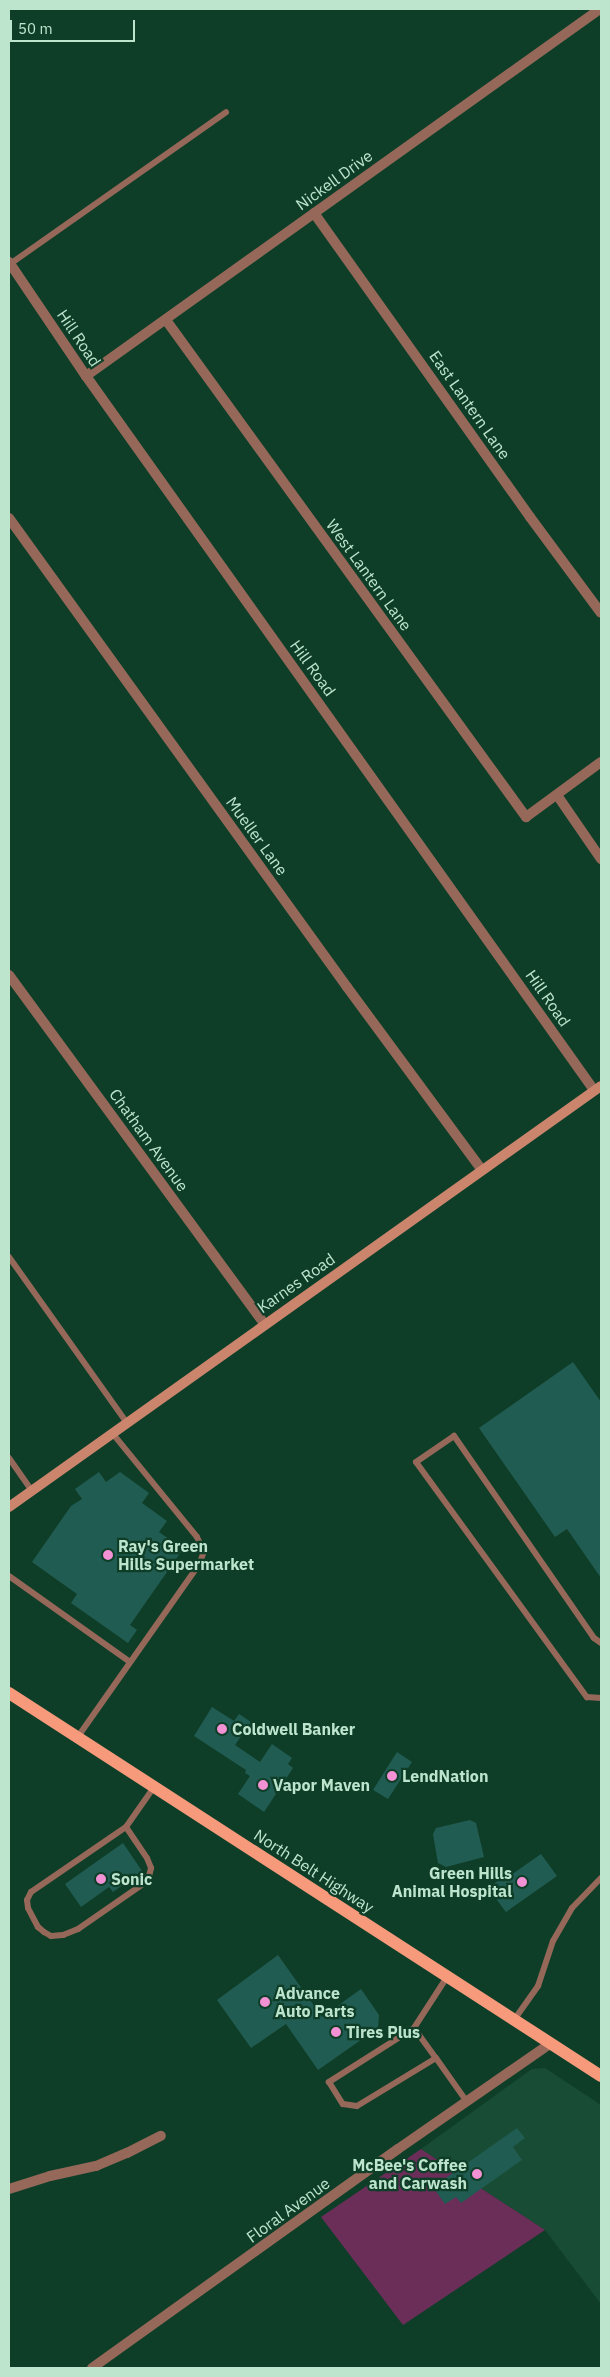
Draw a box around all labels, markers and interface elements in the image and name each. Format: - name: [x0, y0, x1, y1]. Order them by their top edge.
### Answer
- scale bar: [12, 10, 138, 42]
- text: 50 m: [18, 19, 53, 38]
- street label: Nickell Drive: [292, 146, 376, 214]
- street label: Hill Road: [53, 306, 105, 370]
- street label: East Lantern Lane: [425, 347, 515, 463]
- street label: West Lantern Lane: [322, 516, 416, 634]
- street label: Hill Road: [286, 636, 340, 700]
- street label: Mueller Lane: [222, 793, 292, 879]
- street label: Hill Road: [522, 966, 574, 1030]
- street label: Chatham Avenue: [105, 1085, 193, 1195]
- street label: Karnes Road: [253, 1249, 339, 1317]
- place label: Ray's Green Hills Supermarket: [118, 1536, 254, 1574]
- marker: Ray's Green Hills Supermarket: [102, 1549, 114, 1561]
- place label: Coldwell Banker: [232, 1719, 355, 1739]
- marker: Coldwell Banker: [216, 1723, 228, 1735]
- place label: LendNation: [402, 1766, 488, 1786]
- marker: LendNation: [386, 1770, 398, 1782]
- place label: Vapor Maven: [273, 1775, 370, 1795]
- marker: Vapor Maven: [257, 1779, 269, 1791]
- street label: North Belt Highway: [251, 1825, 377, 1917]
- place label: Green Hills Animal Hospital: [392, 1863, 512, 1901]
- place label: Sonic: [111, 1869, 152, 1889]
- marker: Sonic: [95, 1873, 107, 1885]
- marker: Green Hills Animal Hospital: [516, 1876, 528, 1888]
- place label: Advance Auto Parts: [275, 1983, 354, 2021]
- marker: Advance Auto Parts: [259, 1996, 271, 2008]
- place label: Tires Plus: [346, 2022, 420, 2042]
- marker: Tires Plus: [330, 2026, 342, 2038]
- place label: McBee's Coffee and Carwash: [352, 2155, 467, 2193]
- marker: McBee's Coffee and Carwash: [471, 2168, 483, 2180]
- street label: Floral Avenue: [243, 2173, 333, 2247]

